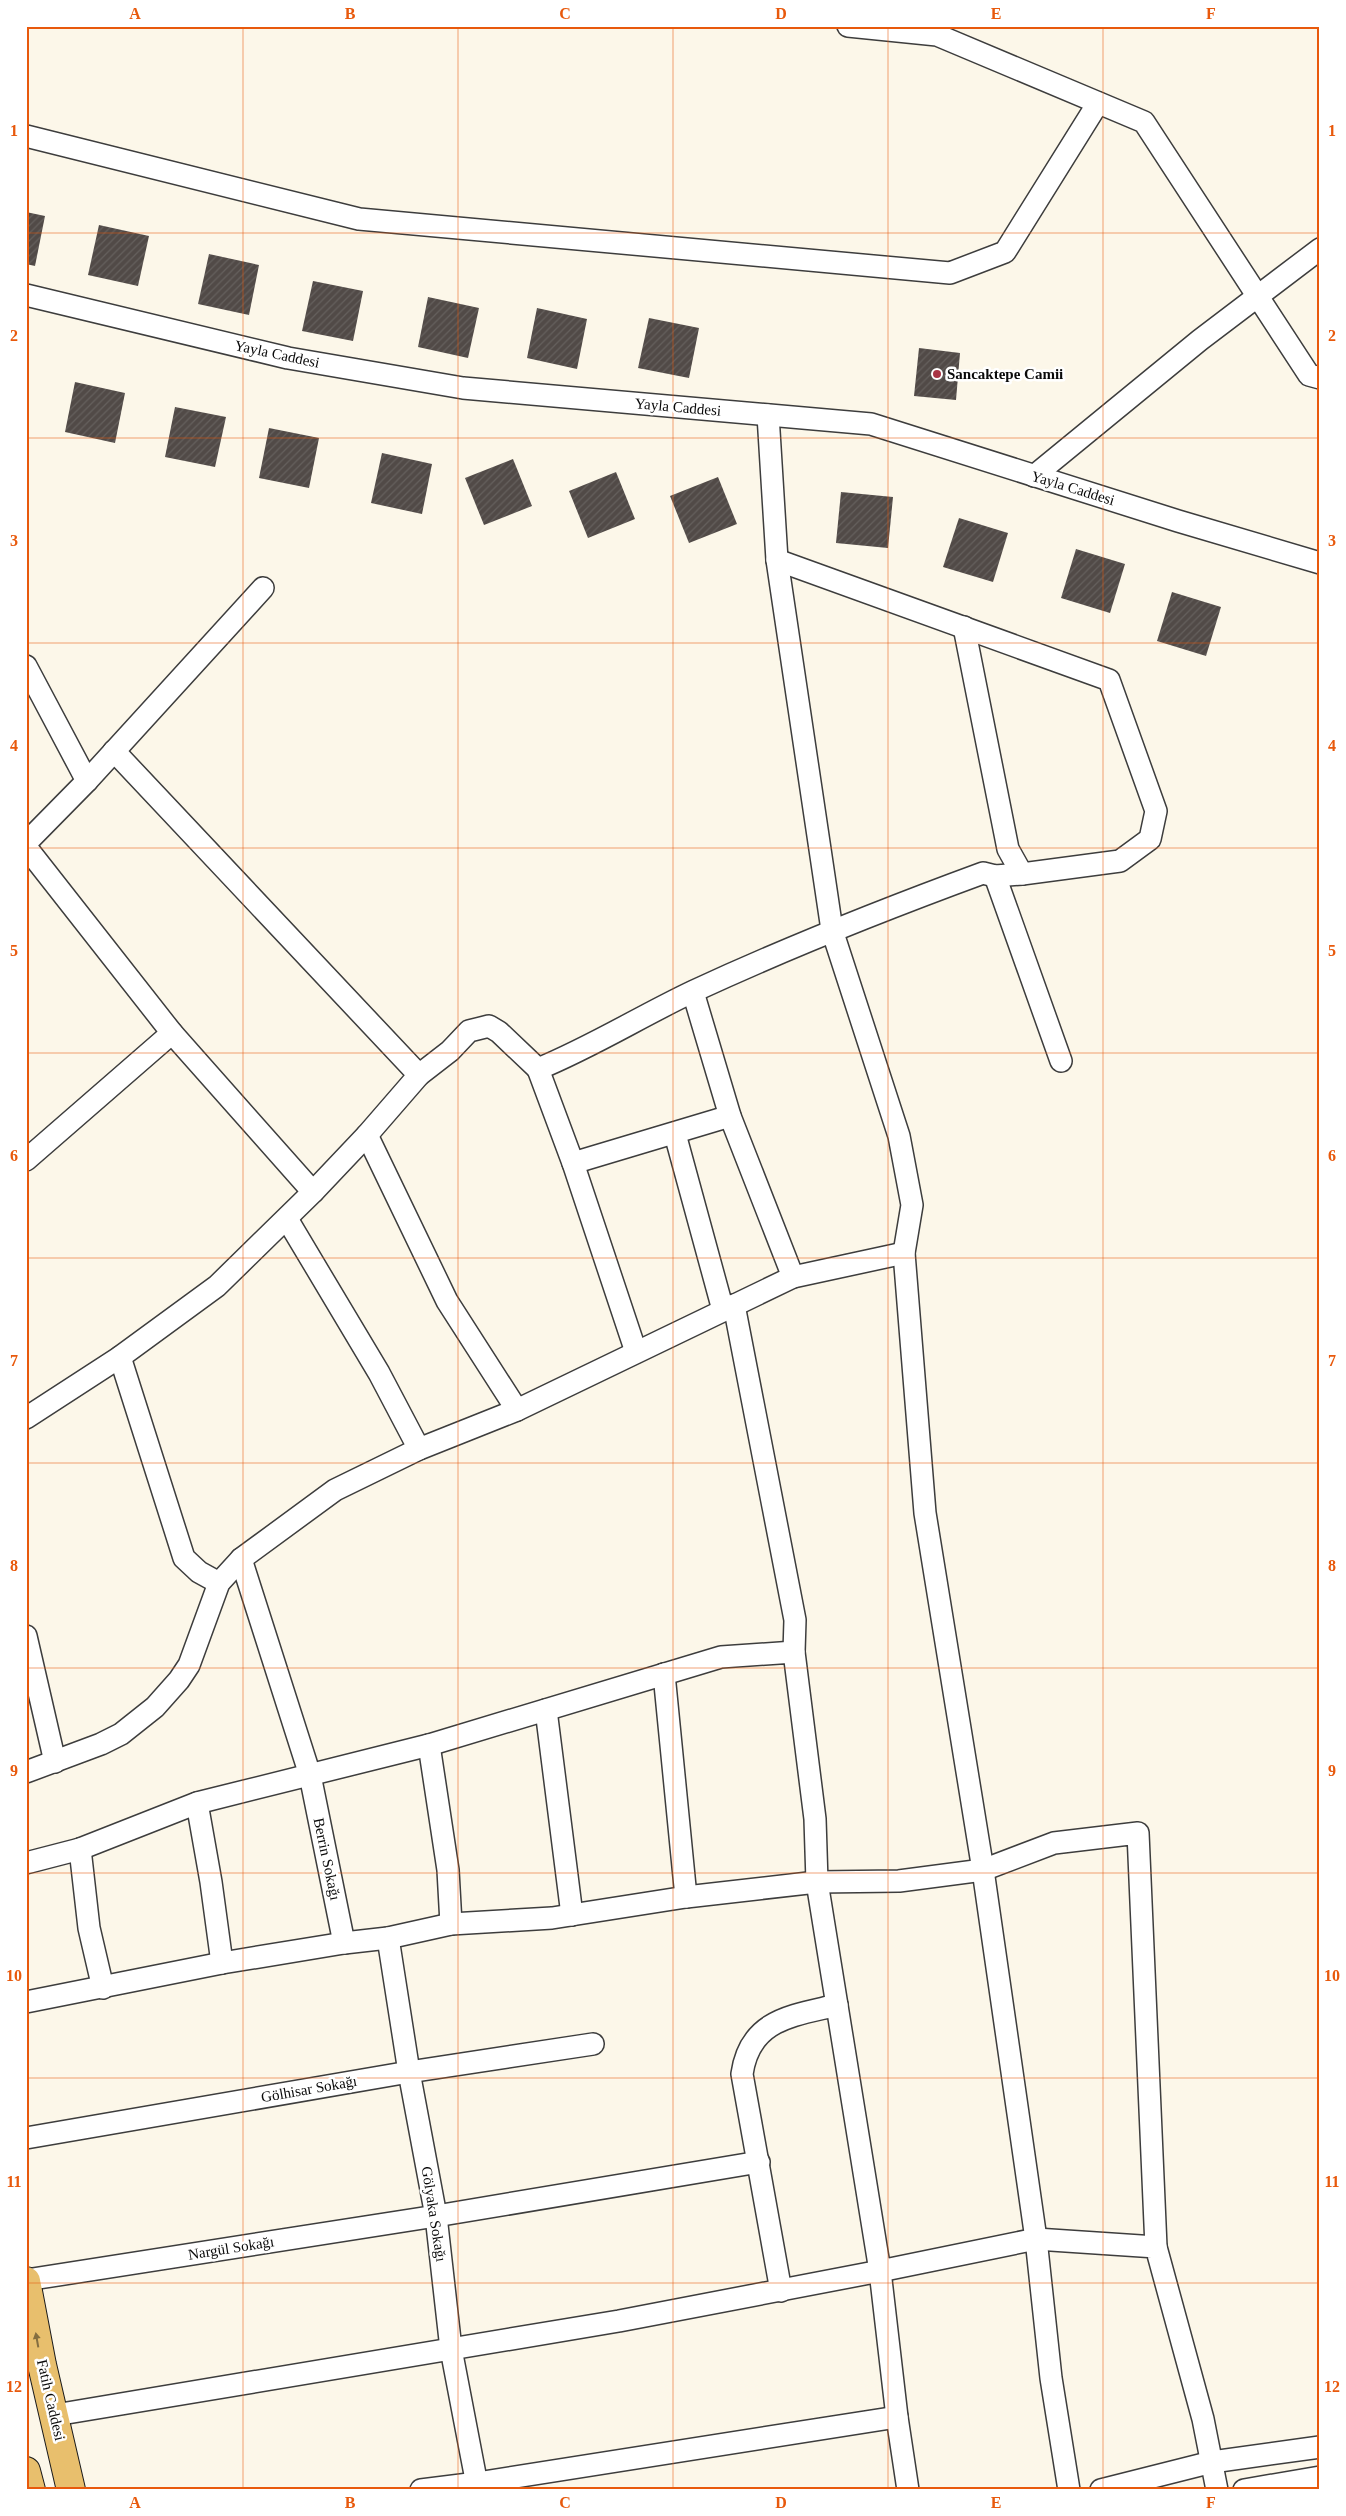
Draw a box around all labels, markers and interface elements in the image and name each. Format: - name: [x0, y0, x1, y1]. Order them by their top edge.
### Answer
- text: A: [129, 5, 141, 22]
- text: B: [345, 5, 356, 22]
- text: C: [559, 5, 571, 22]
- text: D: [775, 5, 787, 22]
- text: E: [991, 5, 1001, 22]
- text: F: [1206, 5, 1216, 22]
- text: 1: [10, 122, 18, 139]
- text: 1: [1328, 122, 1336, 139]
- text: 2: [10, 327, 18, 344]
- text: 2: [1328, 327, 1336, 344]
- street label: Yayla Caddesi: [233, 337, 321, 371]
- place label: Sancaktepe Camii: [947, 366, 1063, 382]
- marker: Sancaktepe Camii: [931, 368, 943, 380]
- street label: Yayla Caddesi: [634, 395, 722, 419]
- street label: Yayla Caddesi: [1029, 468, 1117, 508]
- text: 3: [10, 532, 18, 549]
- text: 3: [1328, 532, 1336, 549]
- text: 4: [10, 737, 18, 754]
- text: 4: [1328, 737, 1336, 754]
- text: 5: [10, 942, 18, 959]
- text: 5: [1328, 942, 1336, 959]
- text: 6: [10, 1147, 18, 1164]
- text: 6: [1328, 1147, 1336, 1164]
- text: 7: [10, 1352, 18, 1369]
- text: 7: [1328, 1352, 1336, 1369]
- text: 8: [10, 1557, 18, 1574]
- text: 8: [1328, 1557, 1336, 1574]
- text: 9: [10, 1762, 18, 1779]
- text: 9: [1328, 1762, 1336, 1779]
- street label: Berrin Sokağı: [310, 1816, 344, 1902]
- text: 10: [6, 1967, 22, 1984]
- text: 10: [1324, 1967, 1340, 1984]
- street label: Gölhisar Sokağı: [260, 2073, 358, 2105]
- street label: Gölyaka Sokağı: [419, 2165, 449, 2263]
- text: 11: [6, 2173, 22, 2190]
- text: 11: [1324, 2173, 1340, 2190]
- street label: Nargül Sokağı: [187, 2233, 275, 2263]
- one-way arrow: [33, 2332, 41, 2347]
- street label: Fatih Caddesi: [34, 2358, 68, 2442]
- text: 12: [6, 2378, 22, 2395]
- text: 12: [1324, 2378, 1340, 2395]
- text: A: [129, 2494, 141, 2511]
- text: B: [345, 2494, 356, 2511]
- text: C: [559, 2494, 571, 2511]
- text: D: [775, 2494, 787, 2511]
- text: E: [991, 2494, 1001, 2511]
- text: F: [1206, 2494, 1216, 2511]

